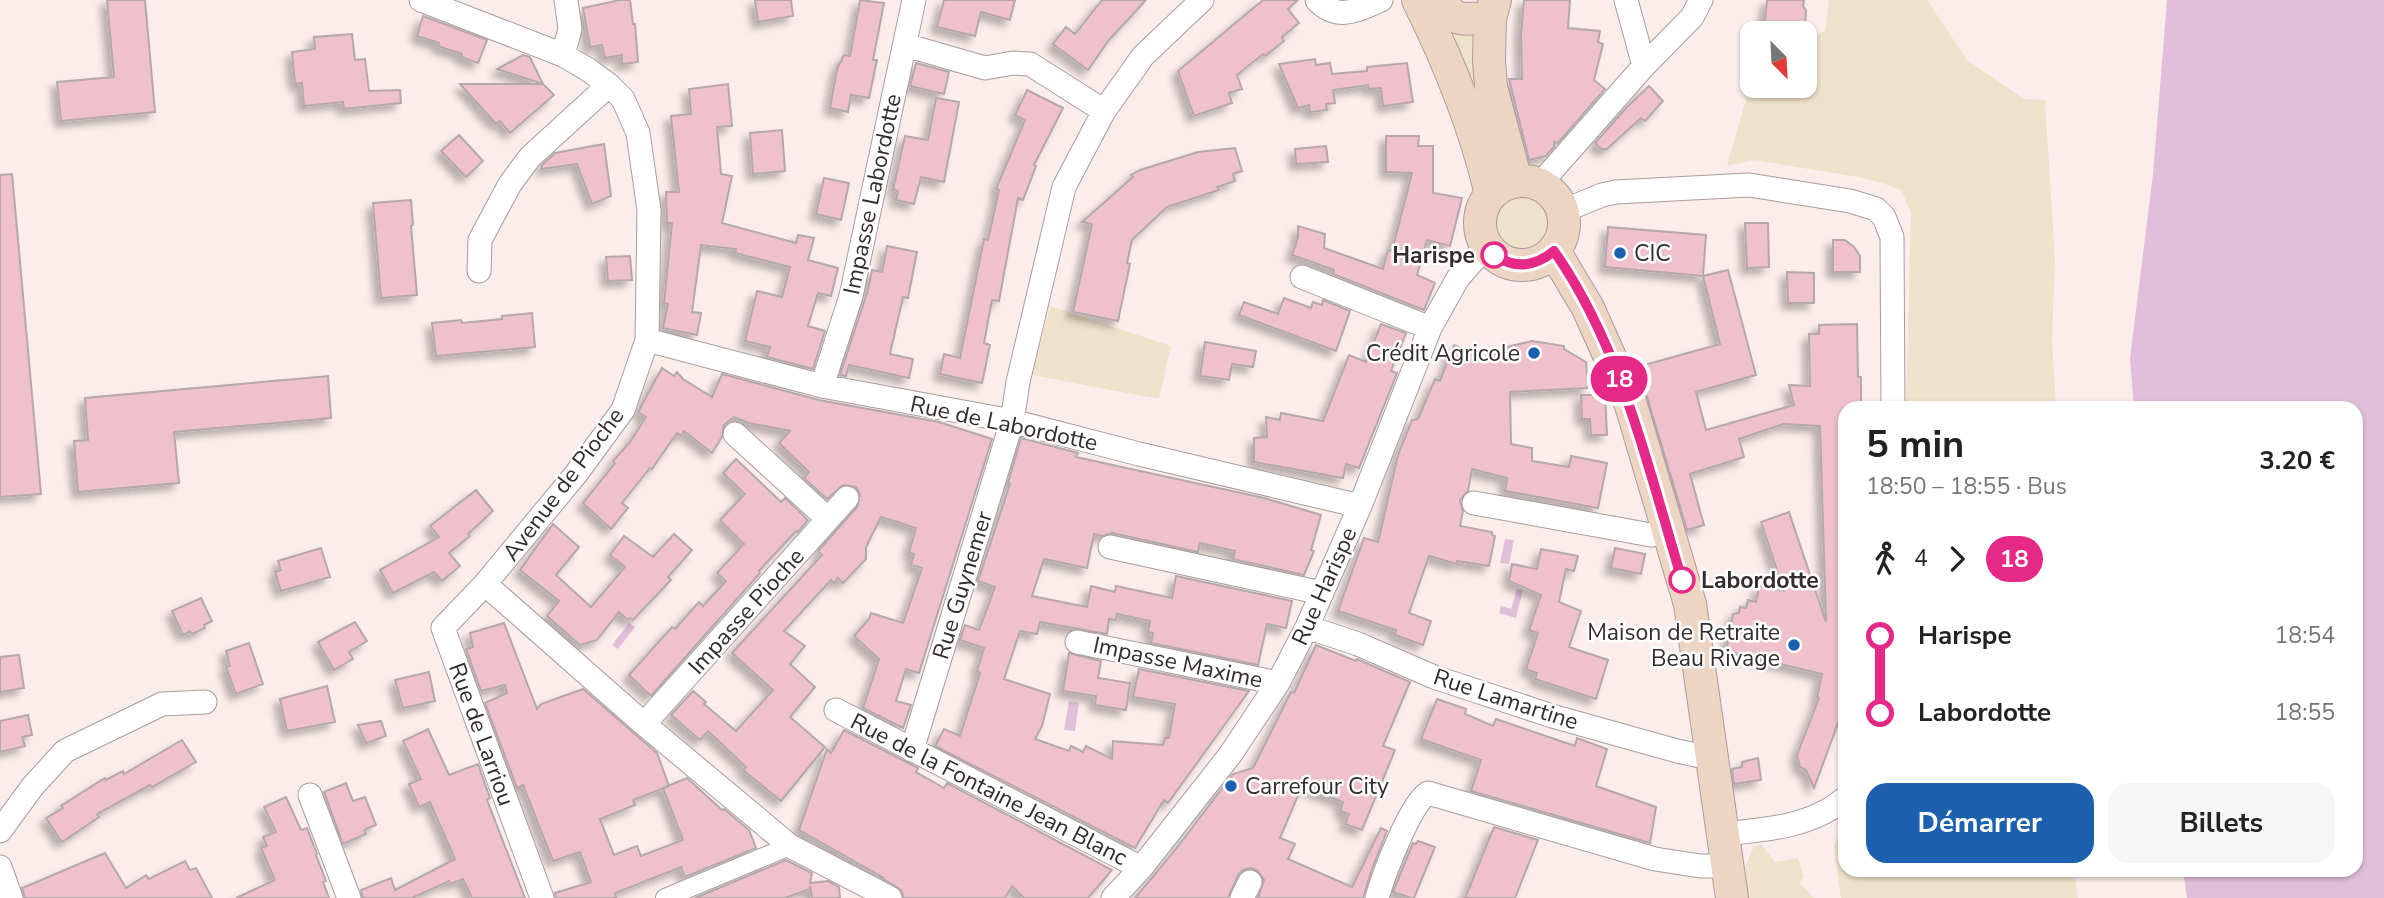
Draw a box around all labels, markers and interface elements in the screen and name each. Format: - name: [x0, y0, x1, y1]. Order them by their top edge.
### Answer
- north arrow: [1740, 21, 1816, 98]
- map controls: [1740, 21, 1817, 98]
- street label: Impasse Labordotte: [836, 91, 909, 297]
- place label: CIC: [1634, 238, 1671, 269]
- place label: Harispe: [1392, 240, 1475, 271]
- marker: Harispe: [1481, 242, 1507, 268]
- marker: CIC: [1612, 245, 1628, 261]
- place label: Crédit Agricole: [1366, 338, 1520, 369]
- marker: Crédit Agricole: [1526, 345, 1542, 361]
- line badge: 18: [1588, 356, 1650, 402]
- text: 18: [1605, 363, 1633, 395]
- street label: Rue de Labordotte: [907, 388, 1101, 459]
- street label: Avenue de Pioche: [496, 401, 631, 567]
- text: 5 min: [1866, 419, 1964, 470]
- text: 3.20 €: [2259, 443, 2335, 478]
- text: 18:50 – 18:55 · Bus: [1866, 471, 2067, 502]
- street label: Rue Guynemer: [925, 507, 1000, 663]
- street label: Rue Harispe: [1285, 522, 1364, 650]
- icon: walk: [1866, 540, 1904, 578]
- icon: forward: [1938, 540, 1976, 578]
- street label: Impasse Pioche: [681, 541, 811, 681]
- text: 4: [1914, 543, 1928, 574]
- text: 18: [2000, 543, 2029, 575]
- place label: Labordotte: [1701, 565, 1819, 596]
- marker: Labordotte: [1669, 567, 1695, 593]
- place label: Maison de Retraite Beau Rivage: [1587, 617, 1780, 674]
- text: Harispe: [1918, 618, 2012, 653]
- text: 18:54: [2275, 620, 2335, 651]
- street label: Impasse Maxime: [1090, 629, 1266, 696]
- marker: Maison de Retraite Beau Rivage: [1786, 637, 1802, 653]
- street label: Rue de Larriou: [441, 658, 522, 810]
- street label: Rue Lamartine: [1429, 661, 1582, 737]
- text: Labordotte: [1918, 695, 2051, 730]
- text: 18:55: [2275, 697, 2335, 728]
- street label: Rue de la Fontaine Jean Blanc: [845, 706, 1133, 873]
- place label: Carrefour City: [1245, 771, 1389, 802]
- marker: Carrefour City: [1223, 778, 1239, 794]
- button: Démarrer: [1866, 783, 2094, 863]
- button: Billets: [2108, 783, 2335, 863]

